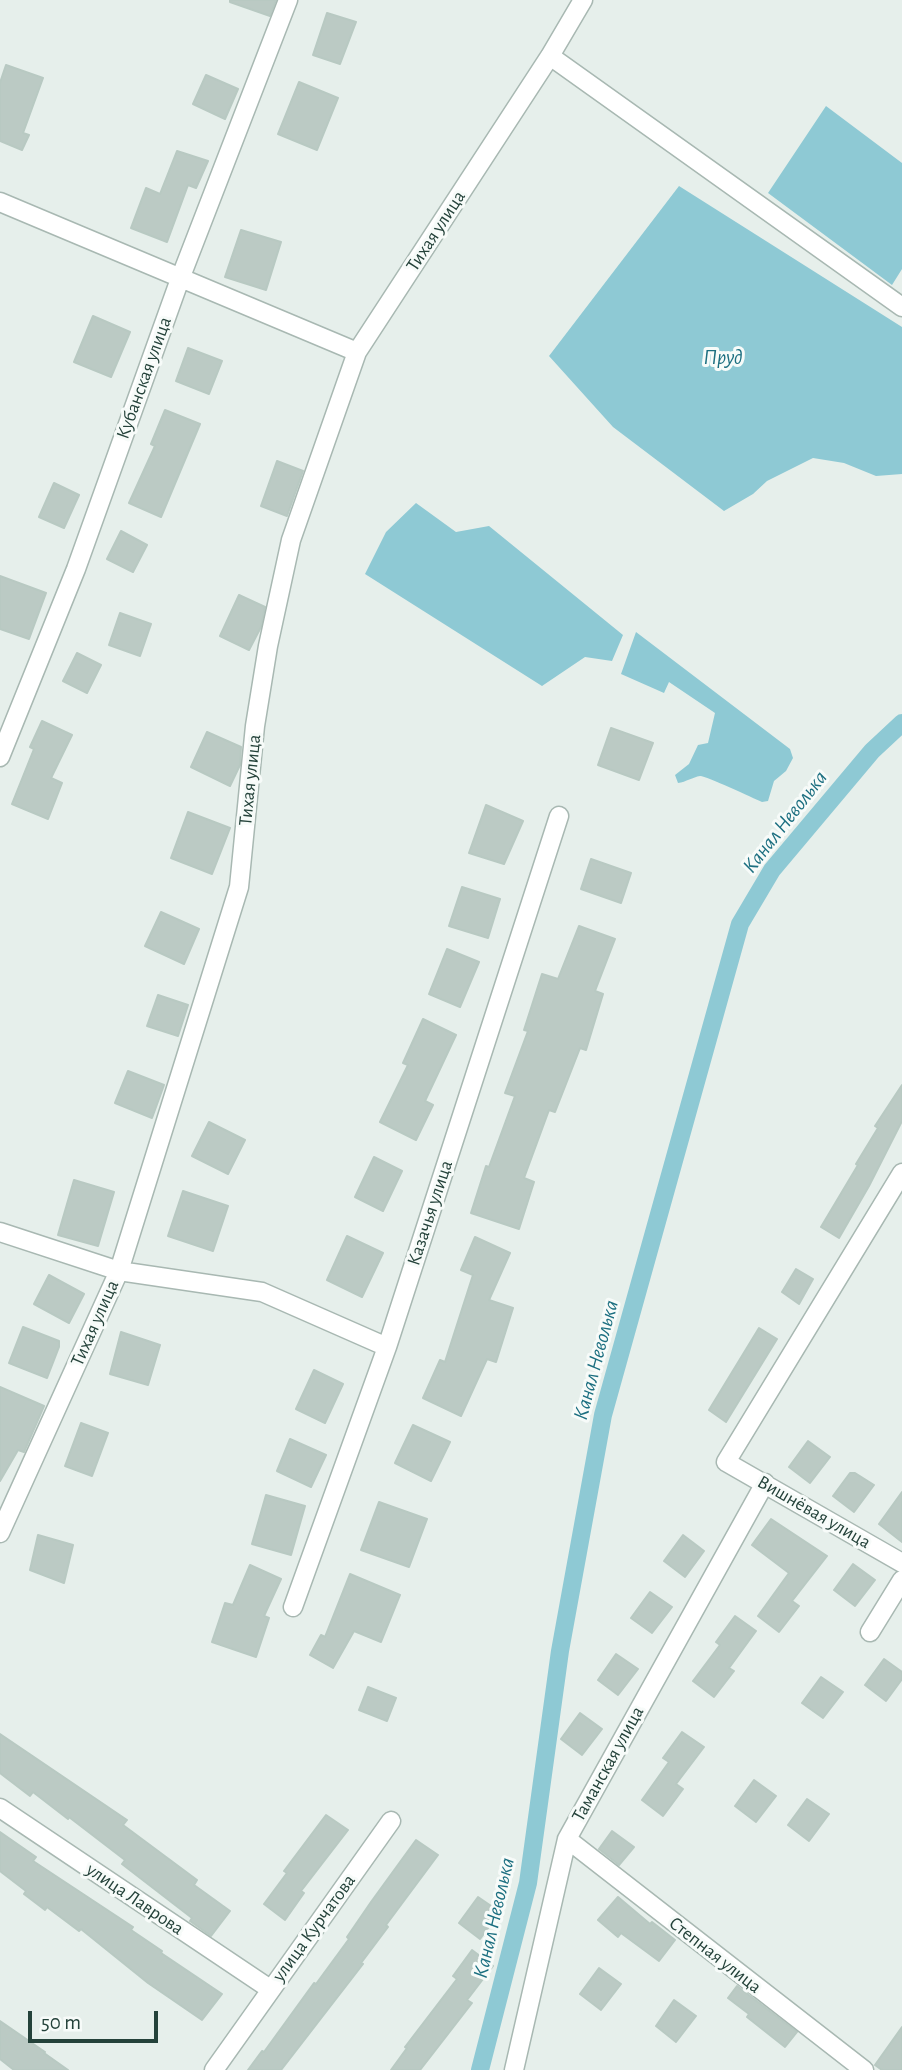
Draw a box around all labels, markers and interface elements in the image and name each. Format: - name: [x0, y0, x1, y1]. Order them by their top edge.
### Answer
- street label: Тихая улица: [402, 186, 470, 276]
- street label: Кубанская улица: [111, 314, 177, 442]
- water label: Пруд: [703, 345, 743, 371]
- street label: Тихая улица: [234, 733, 266, 827]
- water label: Канал Неволька: [737, 766, 833, 878]
- street label: Казачья улица: [402, 1157, 458, 1269]
- street label: Тихая улица: [66, 1277, 124, 1369]
- water label: Канал Неволька: [568, 1297, 624, 1423]
- street label: Вишнёвая улица: [753, 1470, 875, 1554]
- street label: Таманская улица: [567, 1702, 649, 1826]
- water label: Канал Неволька: [468, 1855, 520, 1981]
- street label: улица Лаврова: [82, 1858, 188, 1940]
- street label: улица Курчатова: [267, 1870, 361, 1986]
- street label: Степная улица: [664, 1912, 766, 1998]
- scale bar: [32, 1996, 161, 2040]
- text: 50 m: [41, 2012, 81, 2033]

